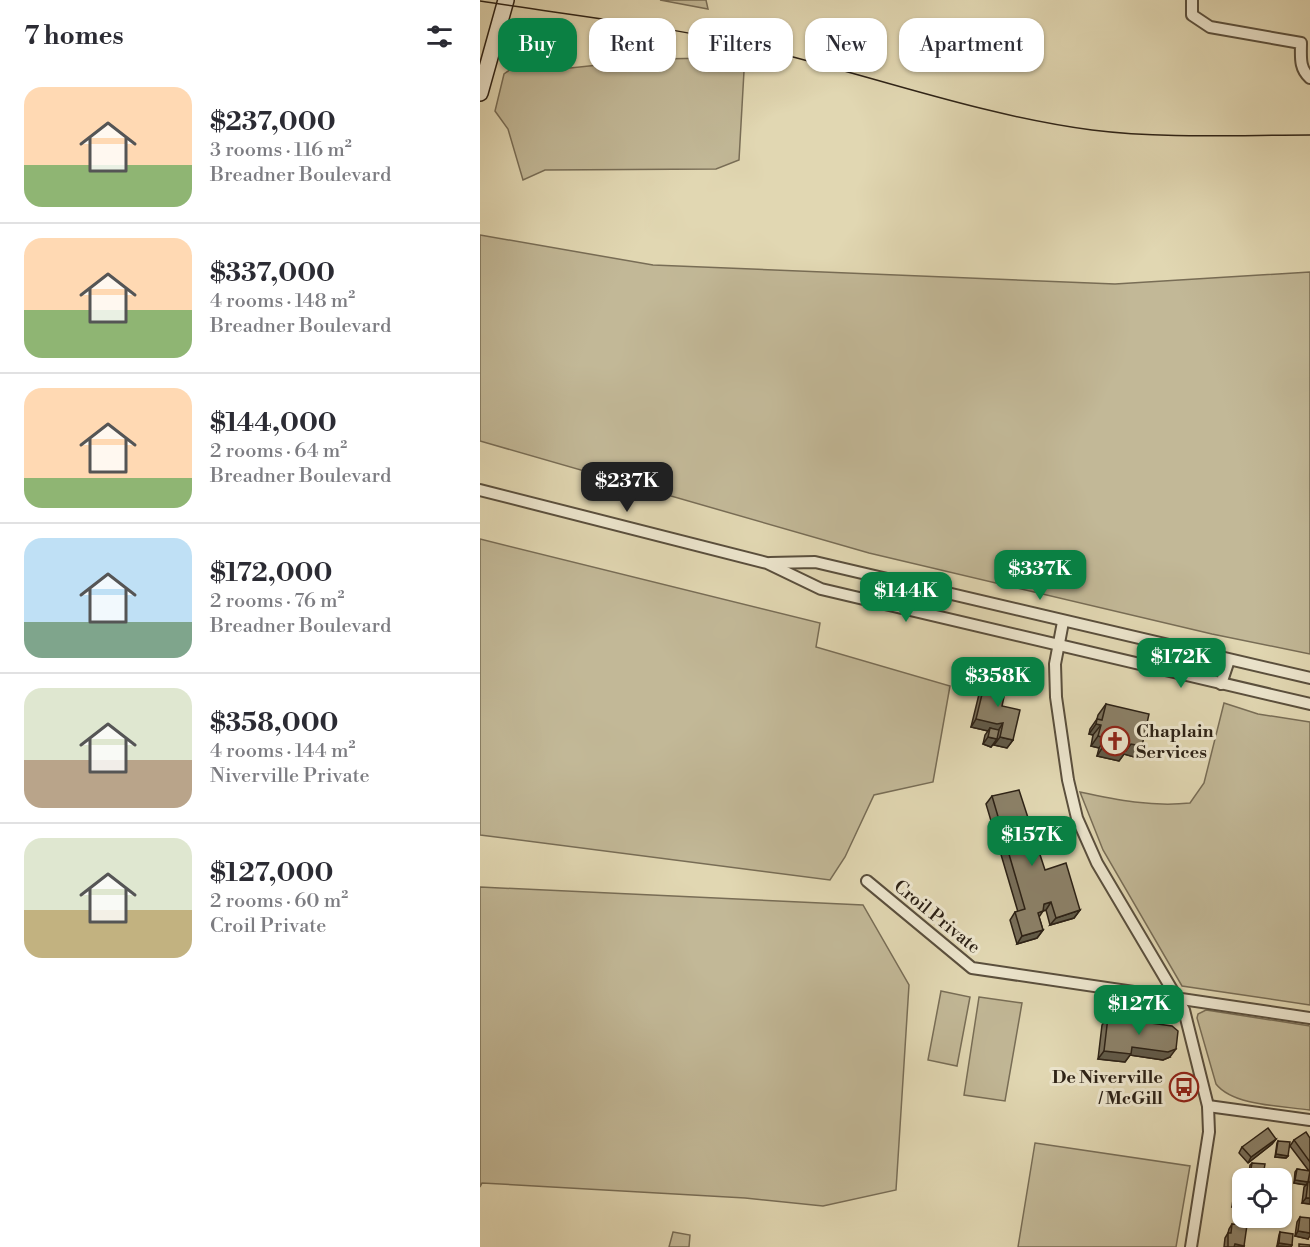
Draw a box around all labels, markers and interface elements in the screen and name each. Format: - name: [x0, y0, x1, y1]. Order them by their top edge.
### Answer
- chip: Buy: [498, 18, 577, 72]
- chip: Rent: [589, 18, 676, 72]
- chip: Filters: [688, 18, 793, 72]
- chip: New: [805, 18, 887, 72]
- chip: Apartment: [899, 18, 1044, 72]
- text: 7 homes: [24, 20, 124, 52]
- icon: filters: [423, 20, 456, 53]
- text: $237,000: [210, 106, 336, 138]
- icon: home: [72, 111, 144, 183]
- text: 3 rooms · 116 m²: [210, 138, 352, 163]
- text: Breadner Boulevard: [210, 163, 391, 188]
- text: $337,000: [210, 257, 335, 289]
- icon: home: [72, 262, 144, 334]
- text: 4 rooms · 148 m²: [210, 289, 355, 314]
- text: Breadner Boulevard: [210, 314, 391, 339]
- text: $144,000: [210, 407, 337, 439]
- icon: home: [72, 412, 144, 484]
- text: 2 rooms · 64 m²: [210, 439, 347, 464]
- pin: $237K: [585, 462, 669, 513]
- text: Breadner Boulevard: [210, 464, 391, 489]
- text: $237K: [595, 469, 659, 494]
- pin: $337K: [998, 550, 1082, 601]
- text: $172,000: [210, 557, 332, 589]
- text: $337K: [1008, 557, 1072, 582]
- icon: home: [72, 562, 144, 634]
- pin: $144K: [864, 572, 948, 623]
- text: $144K: [874, 579, 938, 604]
- text: 2 rooms · 76 m²: [210, 589, 344, 614]
- text: Breadner Boulevard: [210, 614, 391, 639]
- pin: $172K: [1139, 638, 1223, 689]
- text: $172K: [1151, 645, 1211, 670]
- pin: $358K: [956, 657, 1040, 708]
- text: $358K: [965, 664, 1031, 689]
- text: $358,000: [210, 707, 339, 739]
- icon: home: [72, 712, 144, 784]
- place label: Chaplain Services: [1136, 720, 1214, 764]
- church icon: Chaplain Services: [1099, 725, 1131, 757]
- text: 4 rooms · 144 m²: [210, 739, 355, 764]
- text: Niverville Private: [210, 764, 370, 789]
- pin: $157K: [990, 816, 1074, 867]
- text: $157K: [1001, 823, 1063, 848]
- text: $127,000: [210, 857, 333, 889]
- icon: home: [72, 862, 144, 934]
- street label: Croil Private: [889, 875, 985, 959]
- text: 2 rooms · 60 m²: [210, 889, 348, 914]
- text: Croil Private: [210, 914, 326, 939]
- pin: $127K: [1097, 985, 1181, 1036]
- text: $127K: [1108, 992, 1170, 1017]
- place label: De Niverville / McGill: [1052, 1066, 1163, 1110]
- bus stop icon: De Niverville / McGill: [1168, 1071, 1200, 1103]
- map controls: [1232, 1168, 1292, 1228]
- button: locate: [1232, 1168, 1292, 1228]

